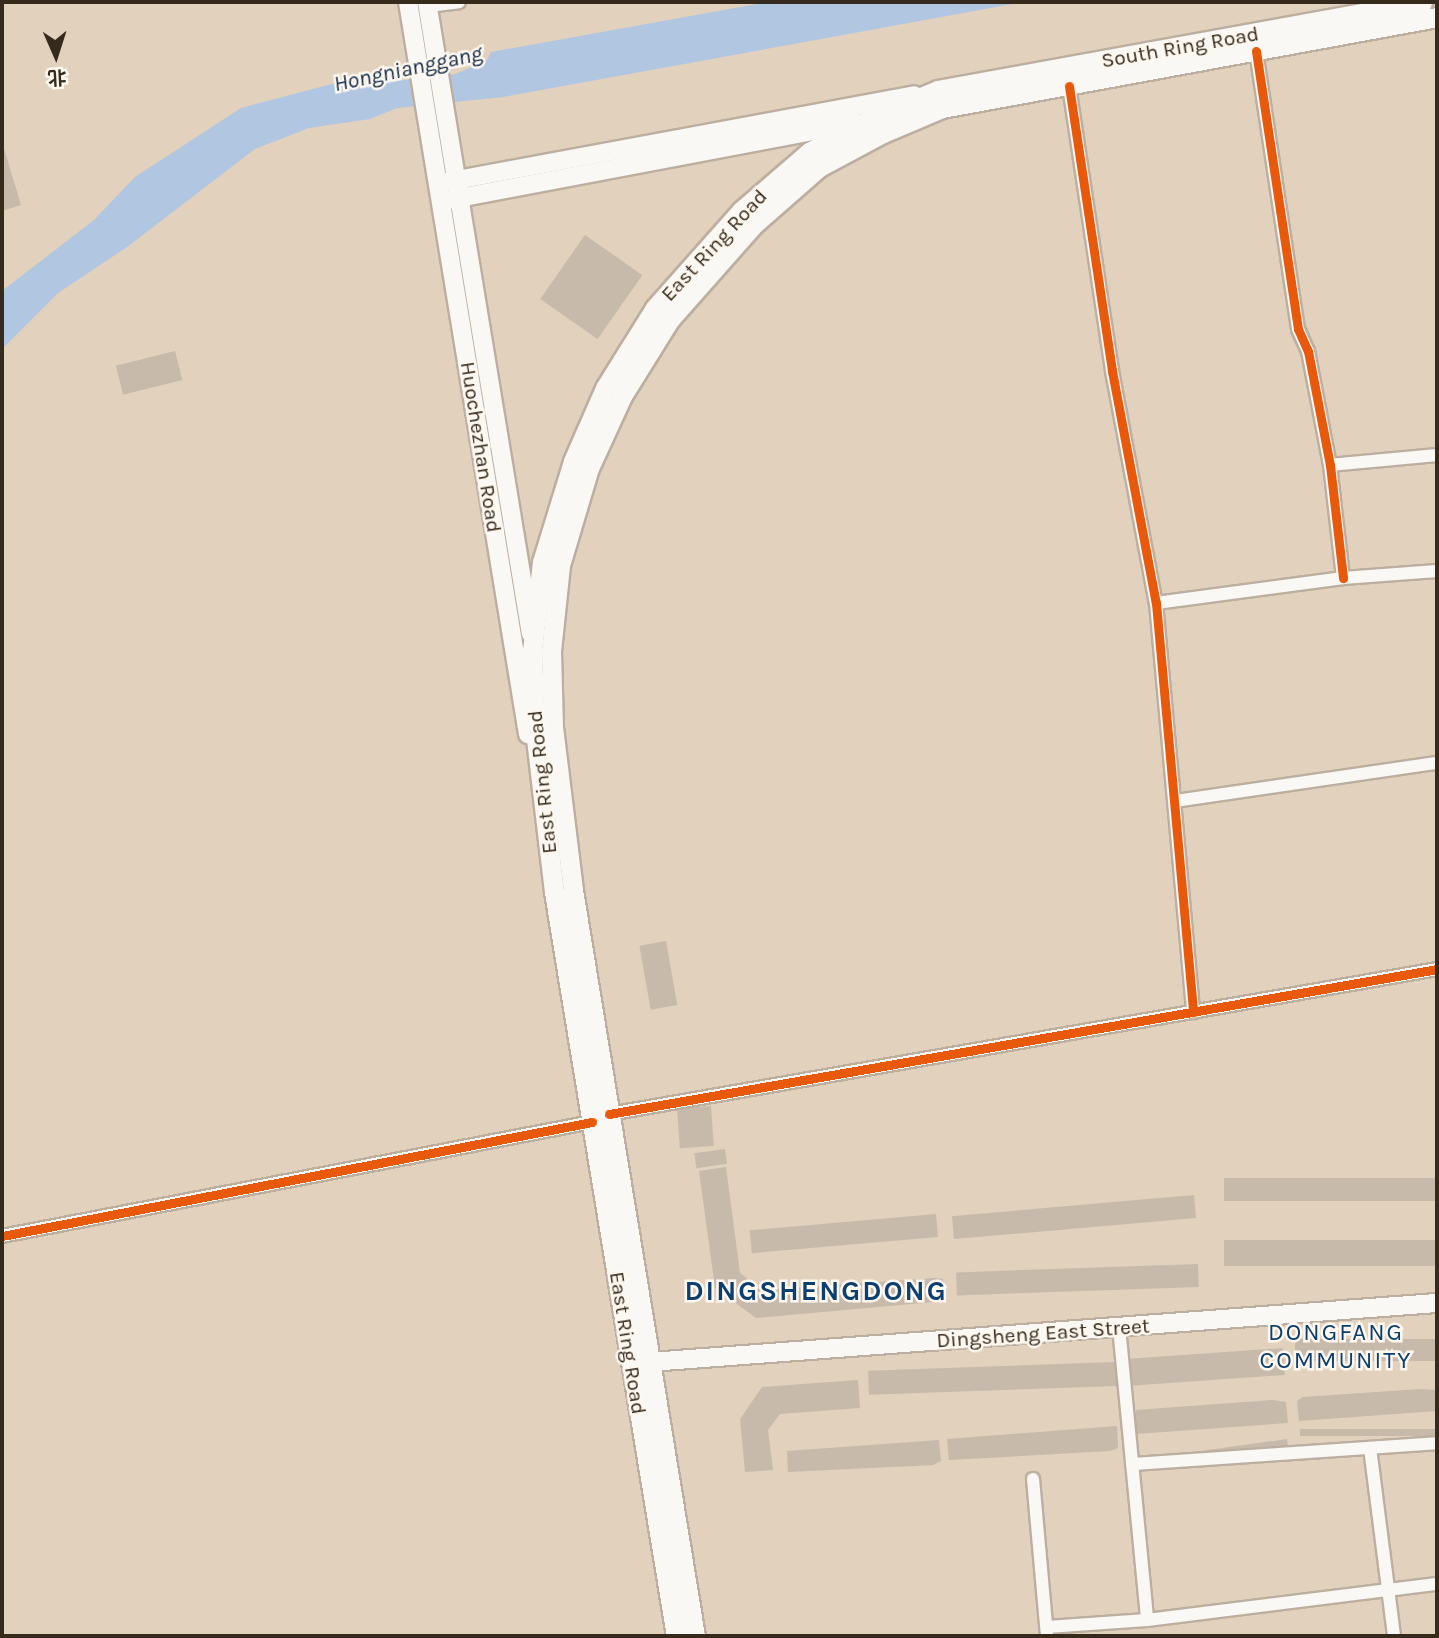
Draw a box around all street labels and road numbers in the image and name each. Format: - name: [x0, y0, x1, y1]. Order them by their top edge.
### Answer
- street label: South Ring Road: [1099, 21, 1261, 73]
- street label: East Ring Road: [656, 184, 772, 306]
- street label: Huochezhan Road: [455, 360, 507, 534]
- street label: East Ring Road: [522, 709, 562, 855]
- street label: East Ring Road: [604, 1270, 652, 1416]
- street label: Dingsheng East Street: [936, 1313, 1150, 1353]

